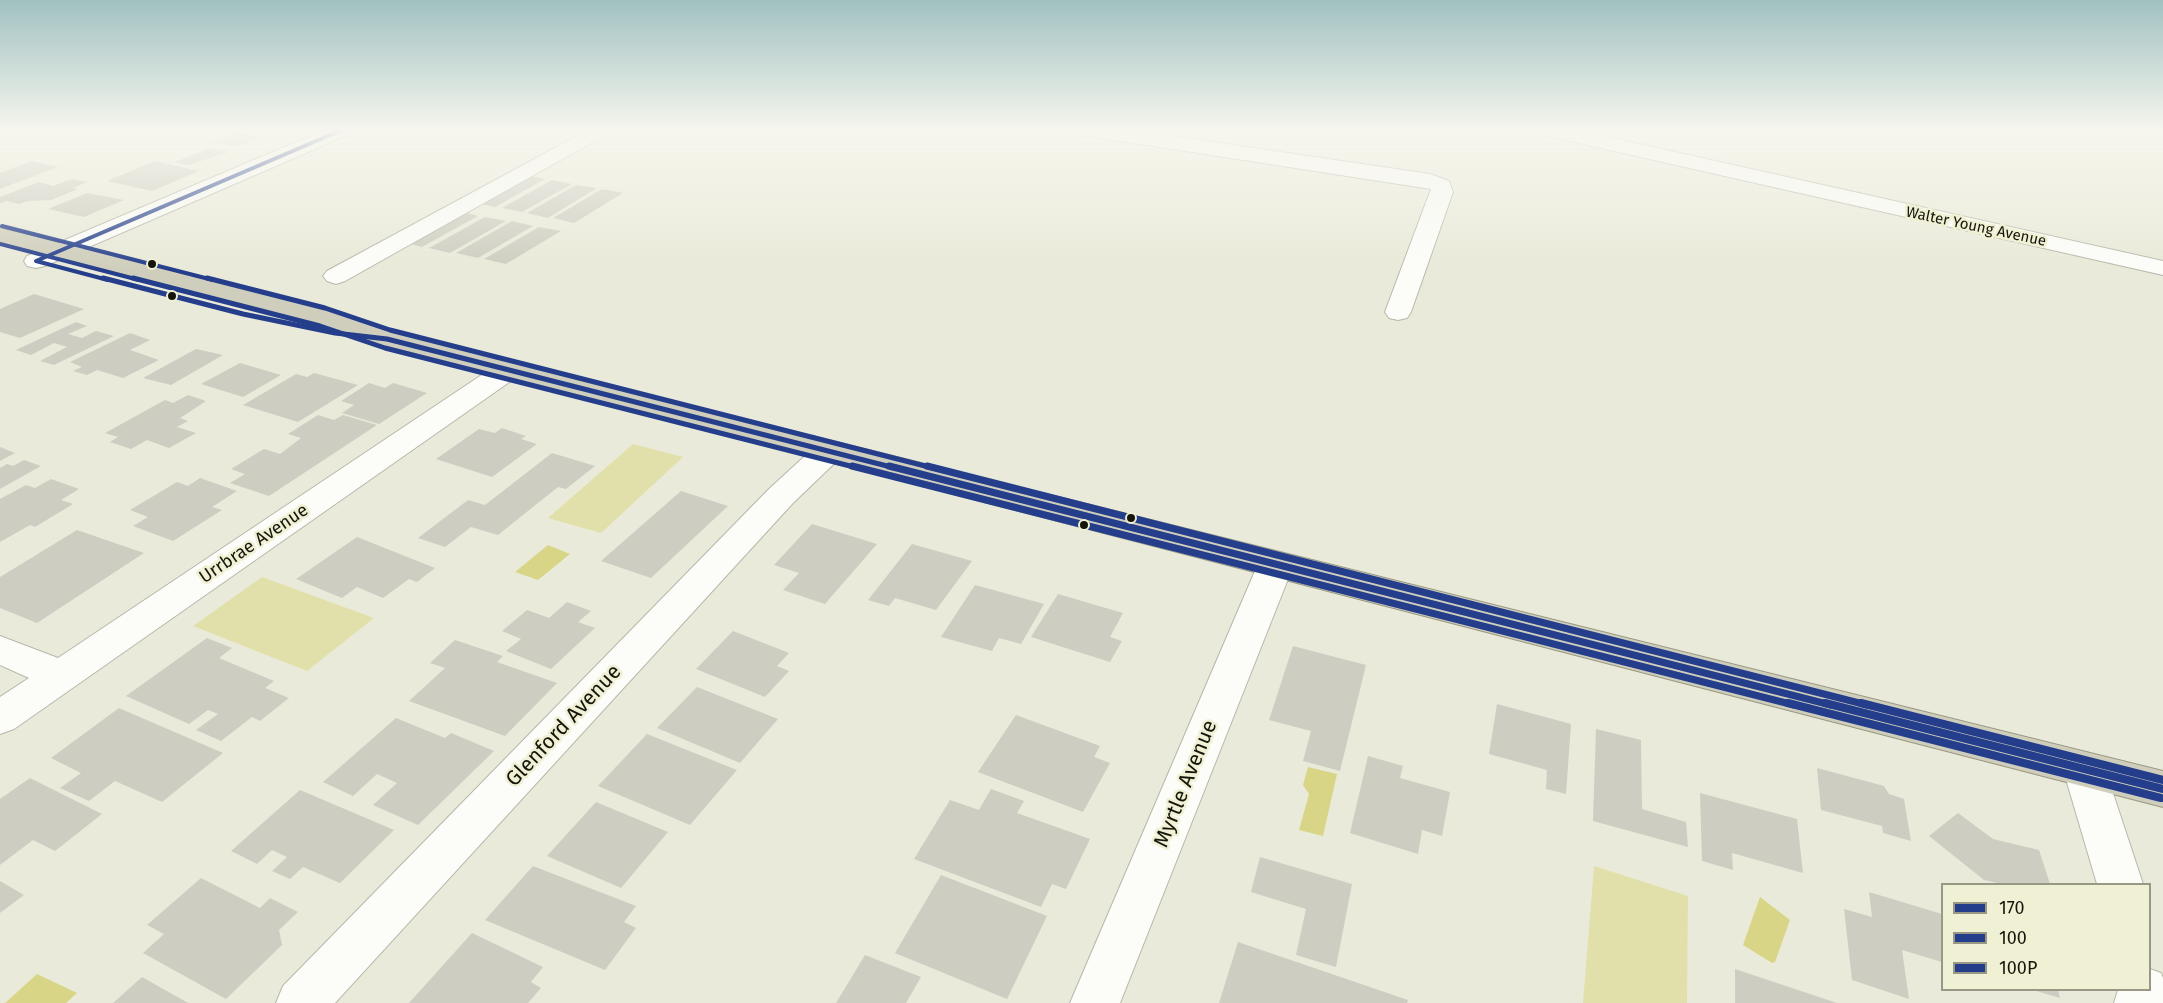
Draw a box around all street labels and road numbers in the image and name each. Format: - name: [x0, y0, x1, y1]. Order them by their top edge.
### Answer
- street label: Walter Young Avenue: [1904, 203, 2048, 251]
- street label: Urrbrae Avenue: [195, 500, 313, 588]
- street label: Glenford Avenue: [501, 660, 627, 792]
- street label: Myrtle Avenue: [1149, 717, 1223, 851]

